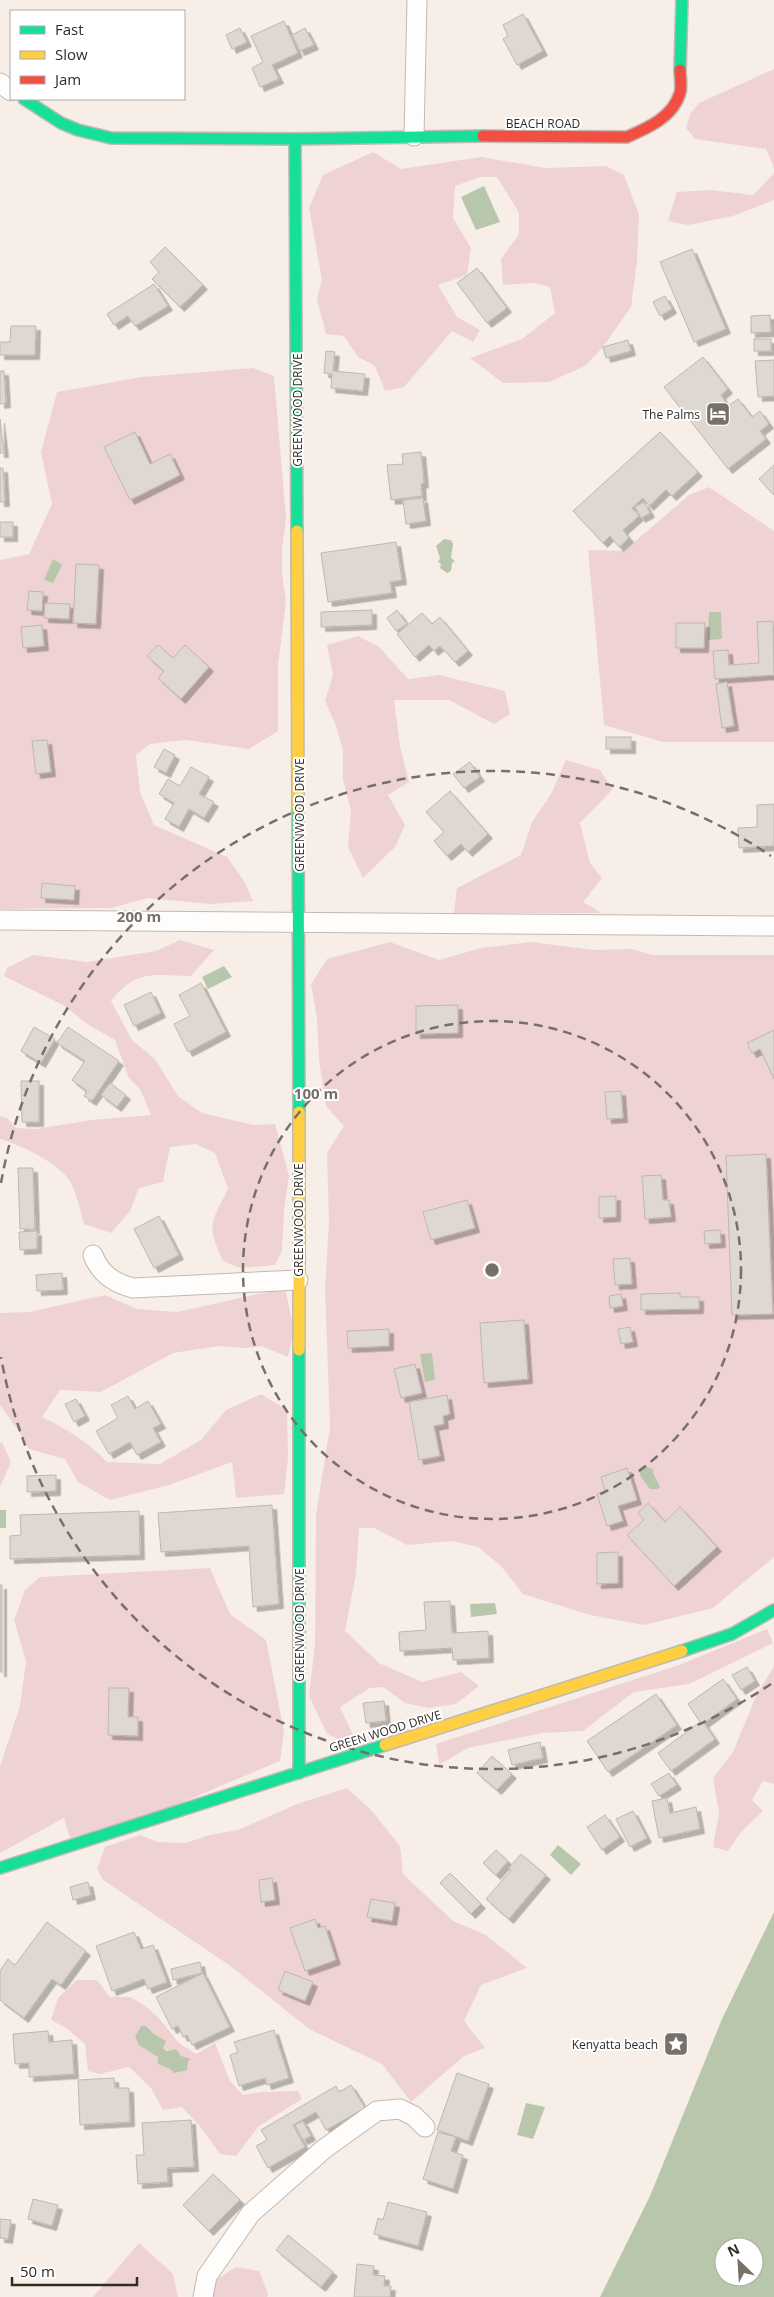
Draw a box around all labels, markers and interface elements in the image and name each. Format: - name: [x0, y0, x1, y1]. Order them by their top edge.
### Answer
- legend: [10, 10, 185, 100]
- text: Fast: [55, 19, 84, 39]
- text: Slow: [55, 44, 88, 64]
- text: Jam: [53, 69, 81, 89]
- street label: BEACH ROAD: [506, 115, 580, 132]
- street label: GREENWOOD DRIVE: [289, 353, 306, 467]
- hotel icon: The Palms: [705, 401, 731, 427]
- place label: The Palms: [642, 406, 700, 423]
- street label: GREENWOOD DRIVE: [291, 758, 308, 872]
- text: 200 m: [117, 906, 161, 926]
- text: 100 m: [294, 1083, 338, 1103]
- street label: GREENWOOD DRIVE: [290, 1163, 307, 1277]
- centre of rings: [483, 1261, 501, 1279]
- street label: GREENWOOD DRIVE: [291, 1568, 308, 1682]
- street label: GREEN WOOD DRIVE: [327, 1706, 443, 1756]
- place icon: Kenyatta beach: [663, 2031, 689, 2057]
- place label: Kenyatta beach: [572, 2036, 658, 2053]
- north arrow: [714, 2237, 764, 2287]
- text: N: [724, 2239, 742, 2261]
- scale bar: [12, 2254, 138, 2286]
- text: 50 m: [20, 2261, 55, 2281]

